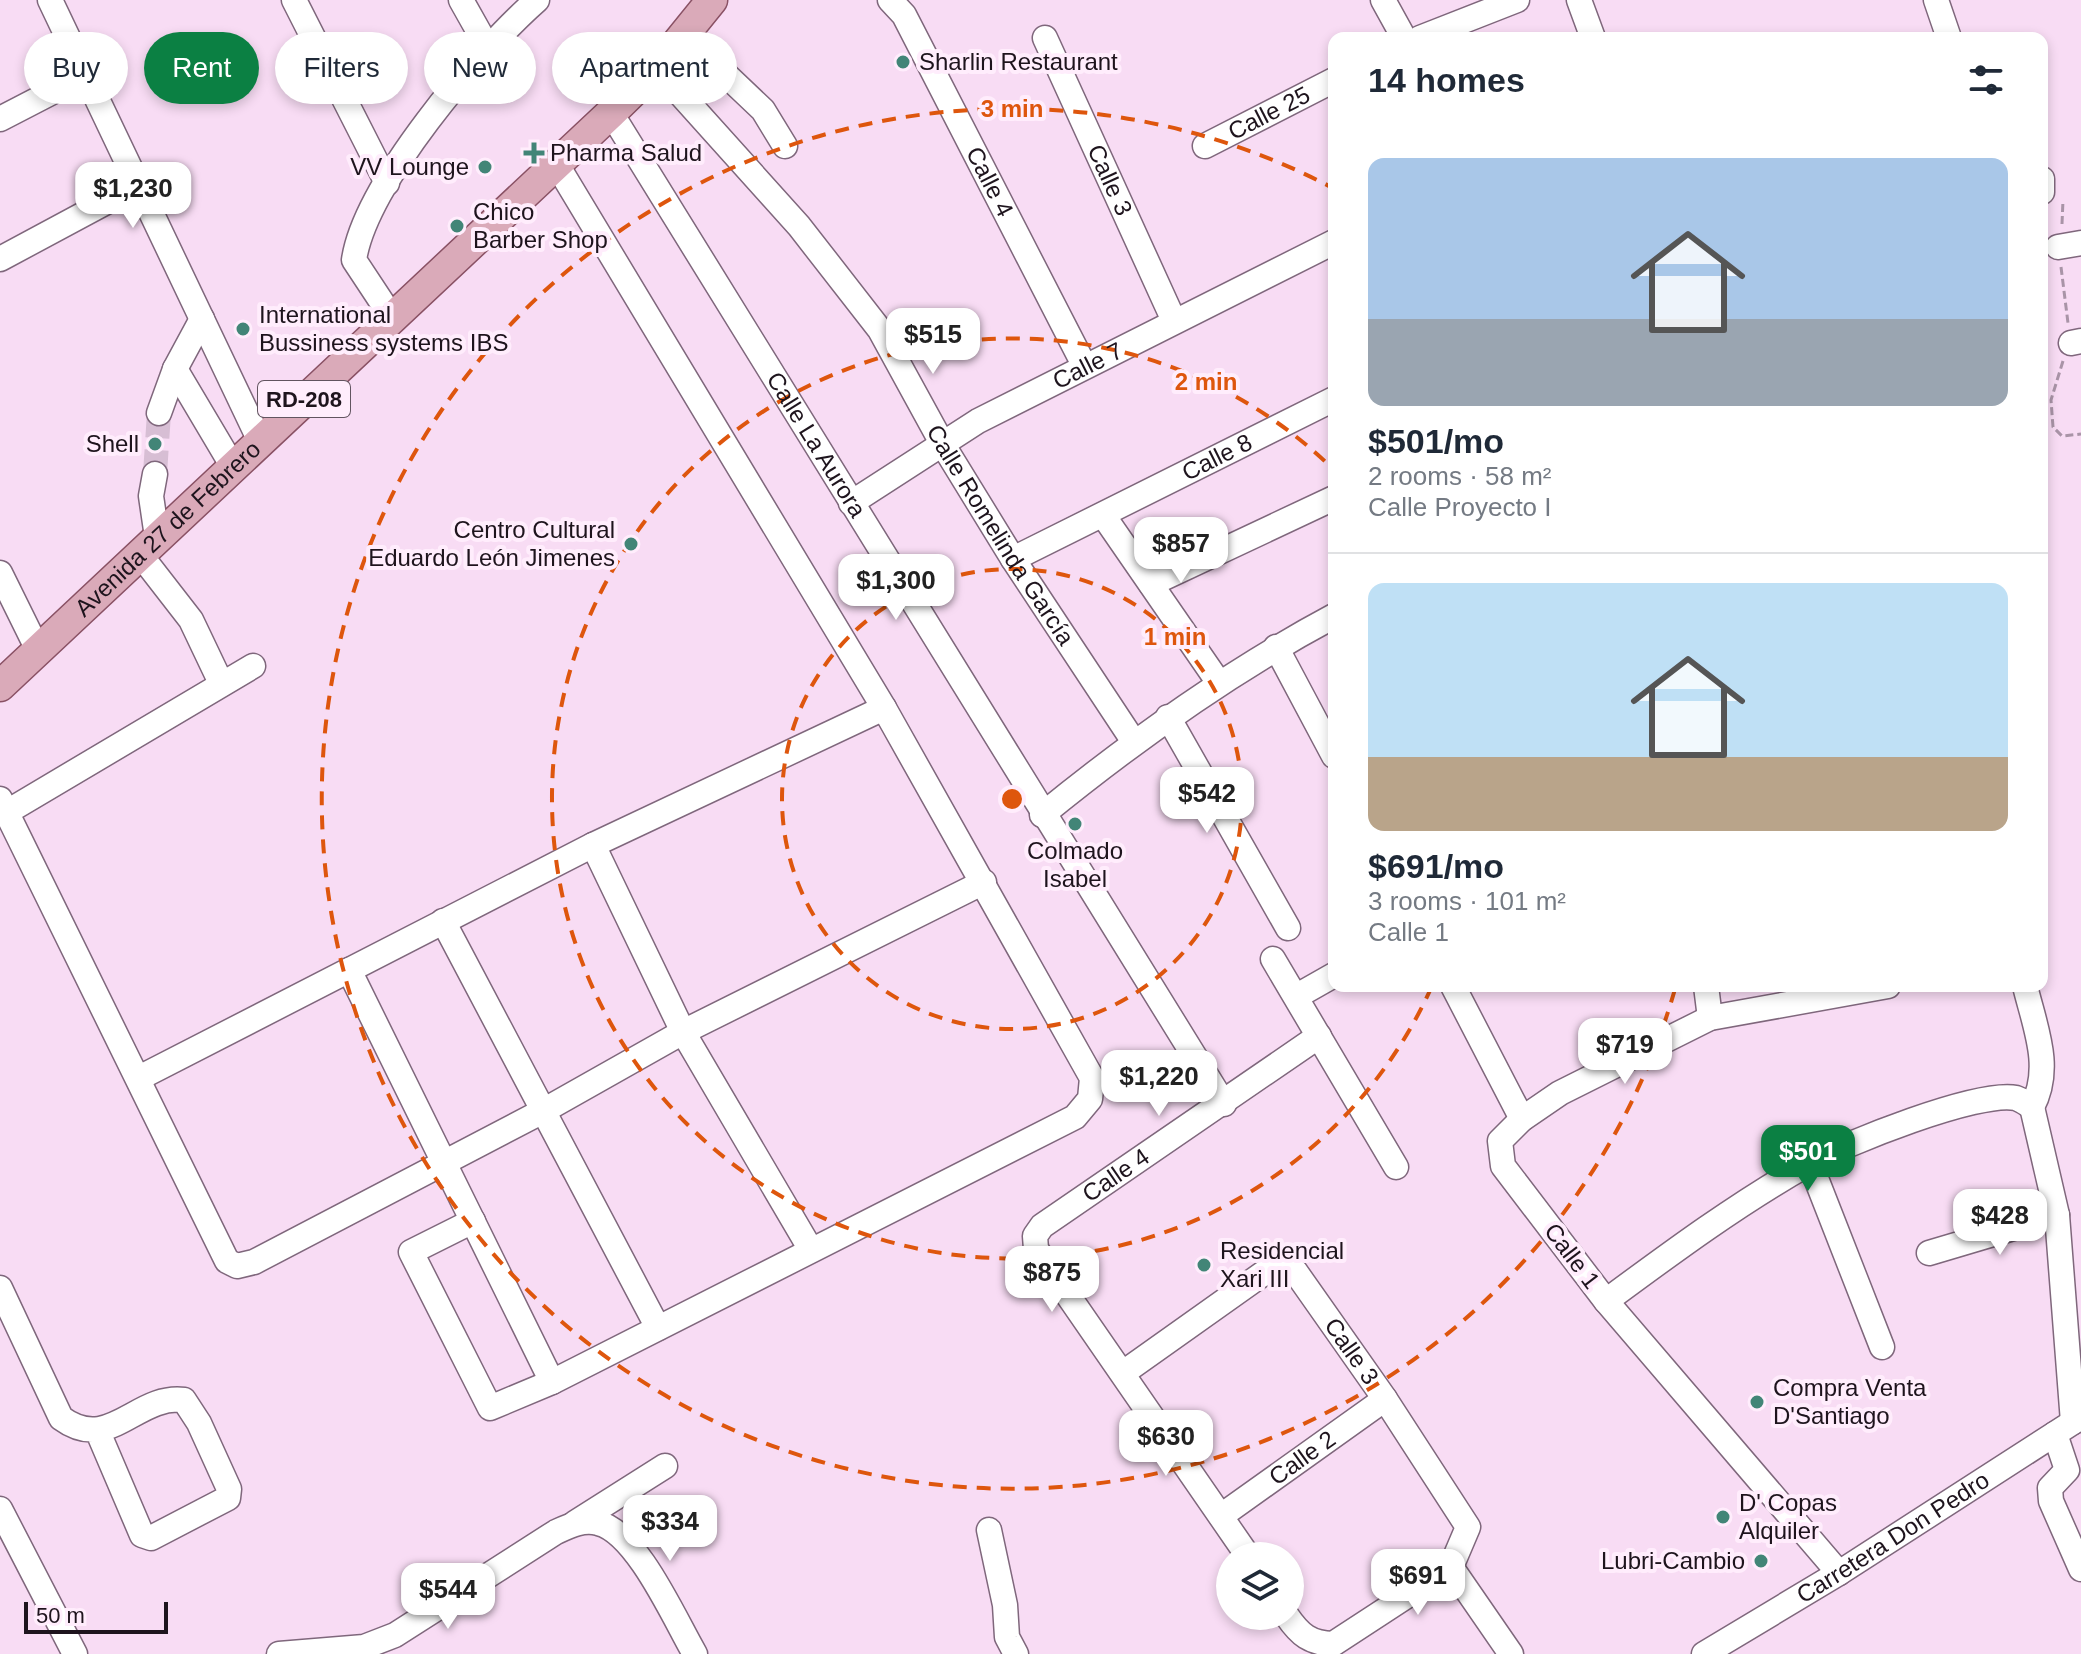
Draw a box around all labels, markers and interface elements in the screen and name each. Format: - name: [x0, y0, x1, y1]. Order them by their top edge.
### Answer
- chip: Buy: [24, 32, 128, 104]
- chip: Rent: [144, 32, 259, 104]
- chip: Filters: [275, 32, 408, 104]
- chip: New: [424, 32, 536, 104]
- chip: Apartment: [552, 32, 737, 104]
- place label: Sharlin Restaurant: [919, 48, 1118, 75]
- marker: Sharlin Restaurant: [894, 53, 912, 71]
- icon: filters: [1964, 58, 2008, 102]
- text: 14 homes: [1368, 61, 1525, 99]
- street label: Calle 25: [1223, 81, 1314, 145]
- text: 3 min: [981, 95, 1043, 122]
- place label: Pharma Salud: [550, 139, 702, 166]
- street label: Calle 3: [1082, 140, 1138, 219]
- street label: Calle 4: [961, 142, 1019, 221]
- marker: Pharma Salud: [525, 144, 543, 162]
- place label: VV Lounge: [350, 153, 469, 180]
- marker: VV Lounge: [476, 158, 494, 176]
- pin: $1,230: [68, 162, 198, 230]
- text: $1,230: [93, 173, 173, 203]
- place label: Chico Barber Shop: [473, 198, 608, 253]
- icon: home: [1616, 210, 1760, 354]
- marker: Chico Barber Shop: [448, 217, 466, 235]
- place label: International Bussiness systems IBS: [259, 301, 508, 356]
- pin: $515: [886, 308, 980, 376]
- text: $515: [904, 319, 962, 349]
- marker: International Bussiness systems IBS: [234, 320, 252, 338]
- street label: Calle 7: [1048, 337, 1127, 394]
- street label: Calle La Aurora: [762, 367, 872, 522]
- text: 2 min: [1175, 368, 1237, 395]
- road number: RD-208: [258, 381, 350, 417]
- street label: Calle Romelinda García: [922, 420, 1080, 650]
- text: $501/mo: [1368, 422, 1504, 460]
- street label: Calle 8: [1177, 428, 1256, 486]
- place label: Shell: [86, 430, 139, 457]
- street label: Avenida 27 de Febrero: [69, 435, 266, 622]
- marker: Shell: [146, 435, 164, 453]
- text: 2 rooms · 58 m²: [1368, 461, 1552, 491]
- text: Calle Proyecto I: [1368, 492, 1552, 522]
- place label: Centro Cultural Eduardo León Jimenes: [368, 516, 615, 571]
- pin: $857: [1134, 517, 1228, 585]
- text: $857: [1152, 528, 1210, 558]
- marker: Centro Cultural Eduardo León Jimenes: [622, 535, 640, 553]
- pin: $1,300: [831, 554, 961, 622]
- text: $1,300: [856, 565, 936, 595]
- text: 1 min: [1144, 623, 1206, 650]
- icon: home: [1616, 635, 1760, 779]
- pin: $542: [1160, 767, 1254, 835]
- text: $542: [1178, 778, 1236, 808]
- centre of rings: [998, 785, 1026, 813]
- marker: Colmado Isabel: [1066, 815, 1084, 833]
- place label: Colmado Isabel: [1027, 837, 1123, 892]
- text: $691/mo: [1368, 847, 1504, 885]
- text: 3 rooms · 101 m²: [1368, 886, 1566, 916]
- text: Calle 1: [1368, 917, 1449, 947]
- pin: $719: [1578, 1018, 1672, 1086]
- text: $719: [1596, 1029, 1654, 1059]
- pin: $1,220: [1094, 1050, 1224, 1118]
- text: $1,220: [1119, 1061, 1199, 1091]
- pin: $501: [1761, 1125, 1855, 1193]
- text: $501: [1779, 1136, 1837, 1166]
- street label: Calle 4: [1077, 1143, 1154, 1207]
- pin: $428: [1953, 1189, 2047, 1257]
- text: $428: [1971, 1200, 2029, 1230]
- street label: Calle 1: [1539, 1218, 1606, 1294]
- place label: Residencial Xari III: [1220, 1237, 1344, 1292]
- pin: $875: [1005, 1246, 1099, 1314]
- marker: Residencial Xari III: [1195, 1256, 1213, 1274]
- text: $875: [1023, 1257, 1081, 1287]
- street label: Calle 3: [1319, 1313, 1384, 1389]
- place label: Compra Venta D'Santiago: [1773, 1374, 1927, 1429]
- marker: Compra Venta D'Santiago: [1748, 1393, 1766, 1411]
- pin: $630: [1119, 1410, 1213, 1478]
- text: $630: [1137, 1421, 1195, 1451]
- street label: Calle 2: [1264, 1425, 1340, 1490]
- street label: Carretera Don Pedro: [1792, 1466, 1994, 1608]
- place label: D' Copas Alquiler: [1739, 1489, 1837, 1544]
- pin: $334: [623, 1495, 717, 1563]
- text: $334: [641, 1506, 699, 1536]
- marker: D' Copas Alquiler: [1714, 1508, 1732, 1526]
- map controls: [1216, 1542, 1304, 1630]
- button: layers: [1216, 1542, 1304, 1630]
- place label: Lubri-Cambio: [1601, 1547, 1745, 1574]
- pin: $691: [1371, 1549, 1465, 1617]
- marker: Lubri-Cambio: [1752, 1552, 1770, 1570]
- text: $691: [1389, 1560, 1447, 1590]
- pin: $544: [401, 1563, 495, 1631]
- text: $544: [419, 1574, 477, 1604]
- scale bar: [24, 1598, 168, 1634]
- text: 50 m: [36, 1603, 85, 1628]

